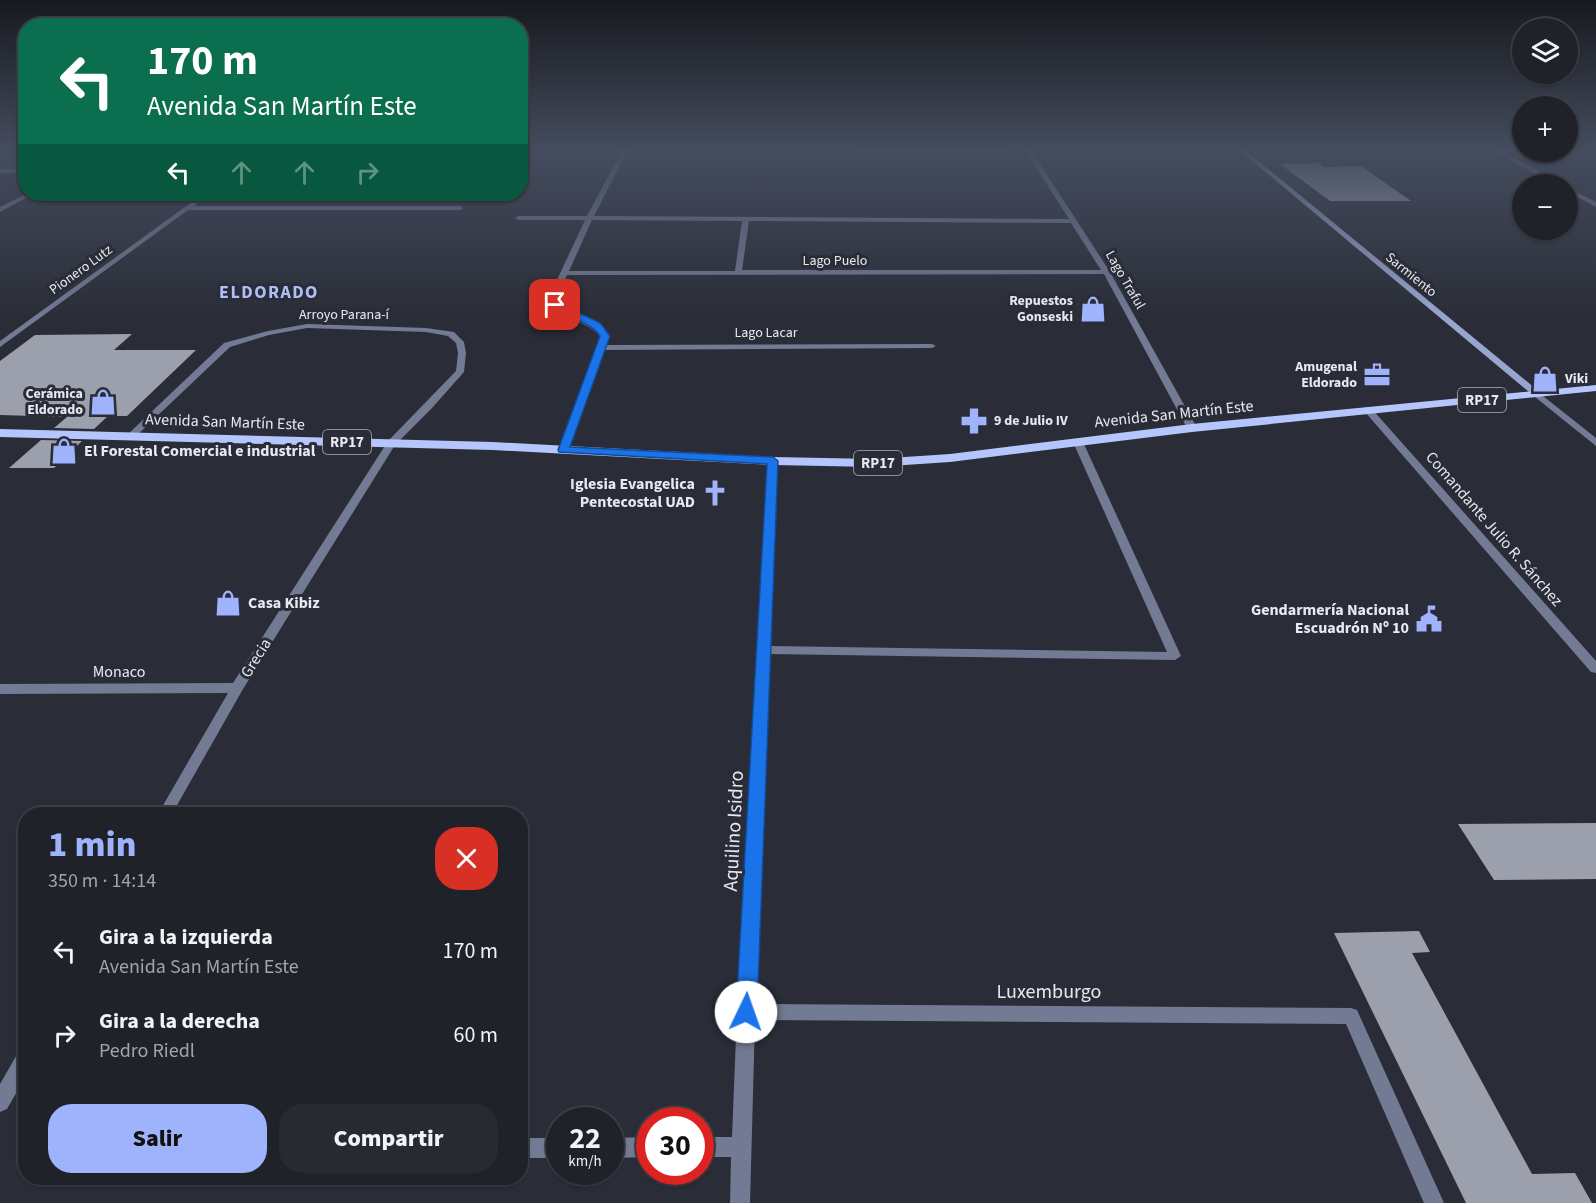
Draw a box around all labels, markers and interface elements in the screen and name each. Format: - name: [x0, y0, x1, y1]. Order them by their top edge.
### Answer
- map controls: [1512, 18, 1578, 240]
- button: layers: [1512, 18, 1578, 84]
- text: 170 m: [147, 31, 258, 91]
- icon: left: [48, 42, 126, 120]
- text: Avenida San Martín Este: [147, 87, 417, 126]
- button: +: [1512, 96, 1578, 162]
- icon: left: [162, 156, 195, 189]
- icon: ahead: [225, 156, 258, 189]
- icon: ahead: [288, 156, 321, 189]
- icon: right: [351, 156, 384, 189]
- button: −: [1512, 174, 1578, 240]
- street label: Pionero Lutz: [45, 240, 117, 300]
- street label: Lago Traful: [1100, 247, 1150, 313]
- street label: Sarmiento: [1381, 248, 1441, 302]
- street label: Lago Puelo: [803, 251, 867, 271]
- pin: [529, 279, 580, 330]
- district label: ELDORADO: [219, 280, 319, 305]
- icon: arrive: [538, 288, 571, 321]
- place label: Repuestos Gonseski: [1009, 291, 1073, 327]
- shop icon: Repuestos Gonseski: [1078, 294, 1108, 324]
- street label: Arroyo Parana-í: [299, 305, 390, 325]
- street label: Lago Lacar: [734, 323, 798, 343]
- place label: Amugenal Eldorado: [1294, 357, 1357, 393]
- office icon: Amugenal Eldorado: [1362, 360, 1392, 390]
- shop icon: Viki: [1530, 364, 1560, 394]
- place label: Viki: [1564, 369, 1588, 389]
- place label: Cerámica Eldorado: [25, 384, 83, 420]
- shop icon: Cerámica Eldorado: [88, 387, 118, 417]
- road number: RP17: [1458, 388, 1506, 412]
- street label: Avenida San Martín Este: [1093, 395, 1255, 433]
- pharmacy icon: 9 de Julio IV: [959, 406, 989, 436]
- street label: Avenida San Martín Este: [145, 408, 305, 436]
- place label: 9 de Julio IV: [994, 411, 1068, 431]
- road number: RP17: [323, 430, 371, 454]
- shop icon: El Forestal Comercial e industrial: [49, 436, 79, 466]
- place label: El Forestal Comercial e industrial: [84, 440, 316, 462]
- street label: Comandante Julio R. Sánchez: [1421, 447, 1568, 611]
- road number: RP17: [854, 451, 902, 475]
- place label: Iglesia Evangelica Pentecostal UAD: [570, 473, 695, 513]
- church icon: Iglesia Evangelica Pentecostal UAD: [700, 478, 730, 508]
- shop icon: Casa Kibiz: [213, 588, 243, 618]
- place label: Casa Kibiz: [248, 592, 320, 614]
- place label: Gendarmería Nacional Escuadrón Nº 10: [1251, 599, 1409, 639]
- public building icon: Gendarmería Nacional Escuadrón Nº 10: [1414, 604, 1444, 634]
- street label: Grecia: [235, 634, 277, 682]
- street label: Monaco: [93, 661, 145, 683]
- street label: Aquilino Isidro: [717, 770, 751, 892]
- text: 1 min: [48, 819, 136, 870]
- button: close: [435, 827, 498, 890]
- text: 350 m · 14:14: [48, 867, 156, 895]
- text: Gira a la izquierda: [99, 921, 273, 953]
- icon: left: [48, 935, 81, 968]
- text: 170 m: [443, 935, 498, 967]
- text: Avenida San Martín Este: [99, 953, 299, 981]
- street label: Luxemburgo: [997, 978, 1101, 1006]
- position arrow: [714, 980, 778, 1044]
- text: Gira a la derecha: [99, 1005, 260, 1037]
- icon: right: [48, 1019, 81, 1052]
- text: 60 m: [453, 1019, 498, 1051]
- text: Pedro Riedl: [99, 1037, 195, 1065]
- button: Salir: [48, 1104, 267, 1173]
- button: Compartir: [279, 1104, 498, 1173]
- speed limit sign: 30: [636, 1107, 714, 1185]
- text: 22: [569, 1117, 601, 1160]
- text: km/h: [568, 1151, 602, 1172]

